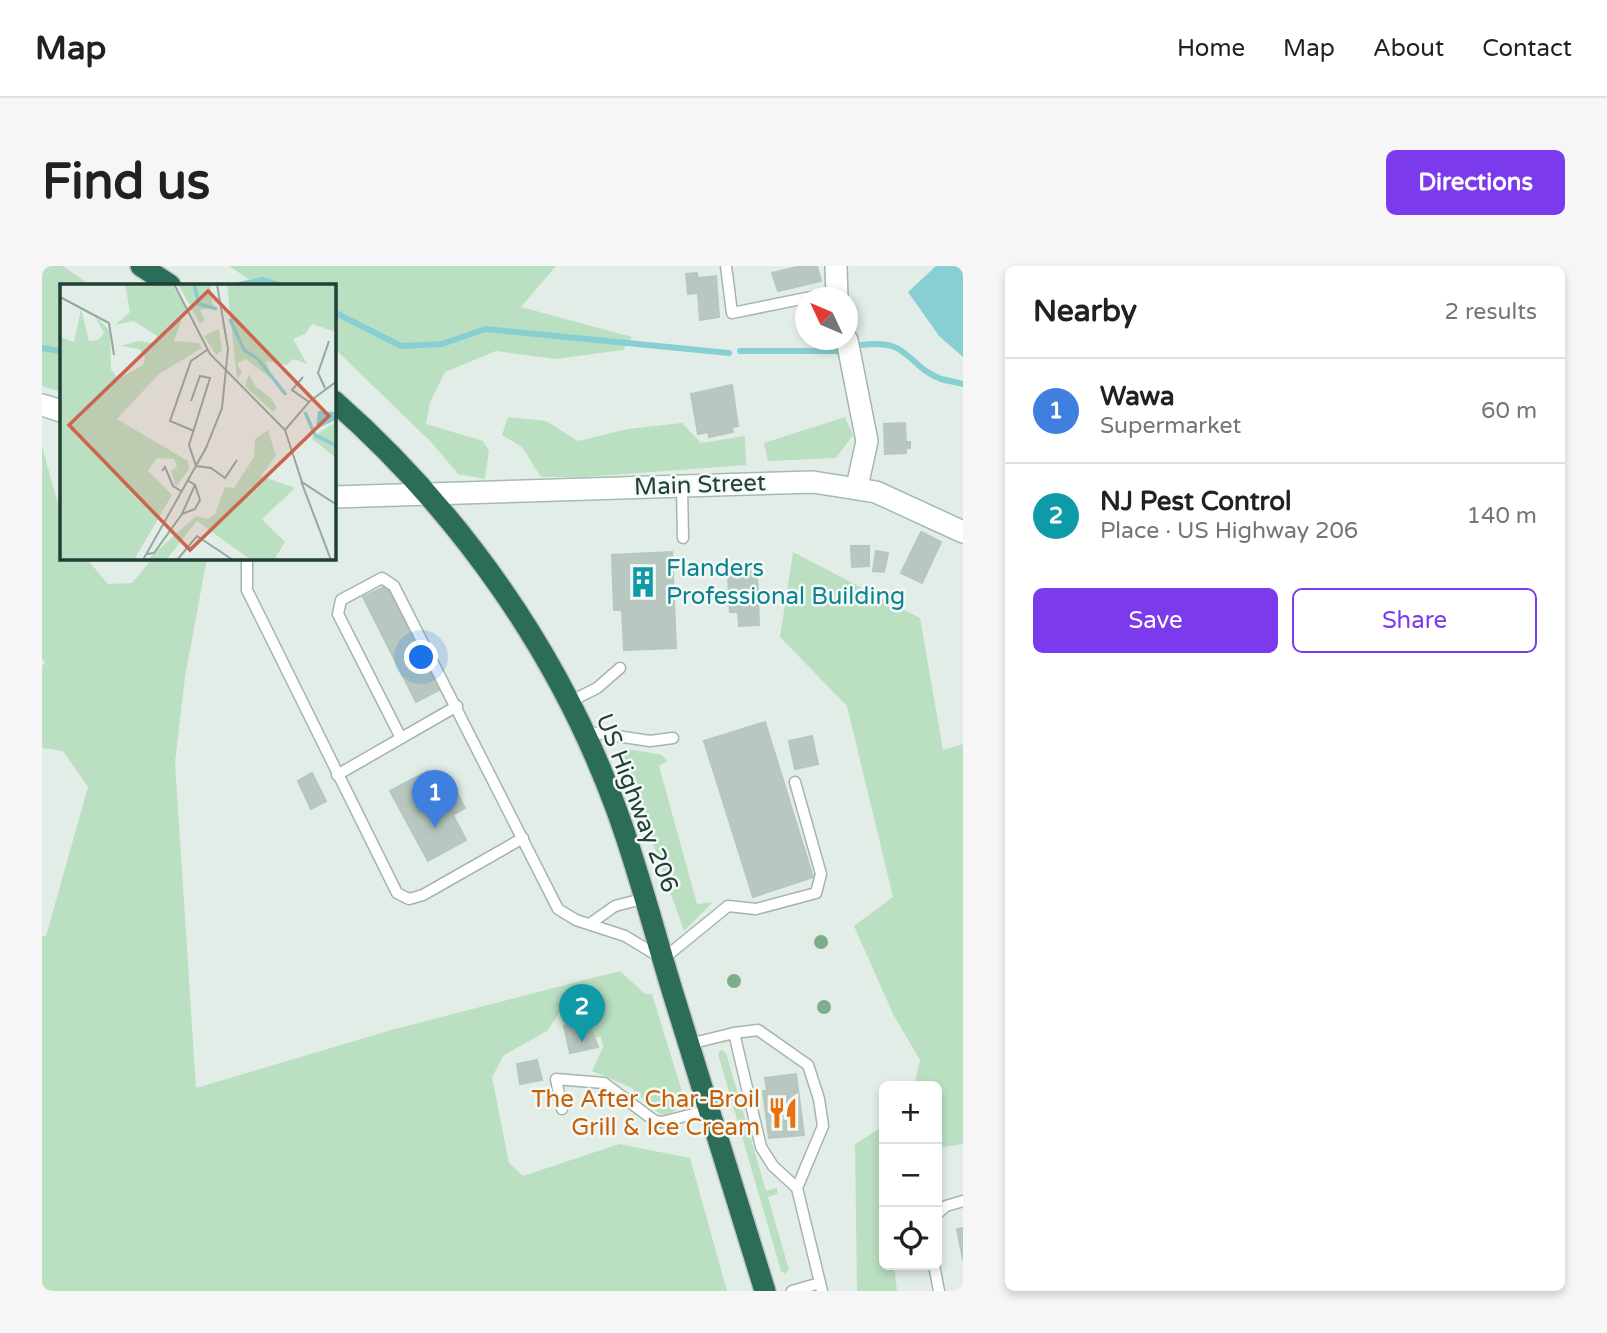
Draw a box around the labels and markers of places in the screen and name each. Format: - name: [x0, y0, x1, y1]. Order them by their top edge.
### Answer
- place label: Flanders Professional Building: [666, 554, 905, 611]
- building icon: Flanders Professional Building: [626, 565, 660, 599]
- pin: 1: [412, 770, 458, 828]
- pin: 2: [559, 984, 605, 1042]
- place label: The After Char-Broil Grill & Ice Cream: [531, 1085, 760, 1142]
- restaurant icon: The After Char-Broil Grill & Ice Cream: [766, 1096, 800, 1130]

